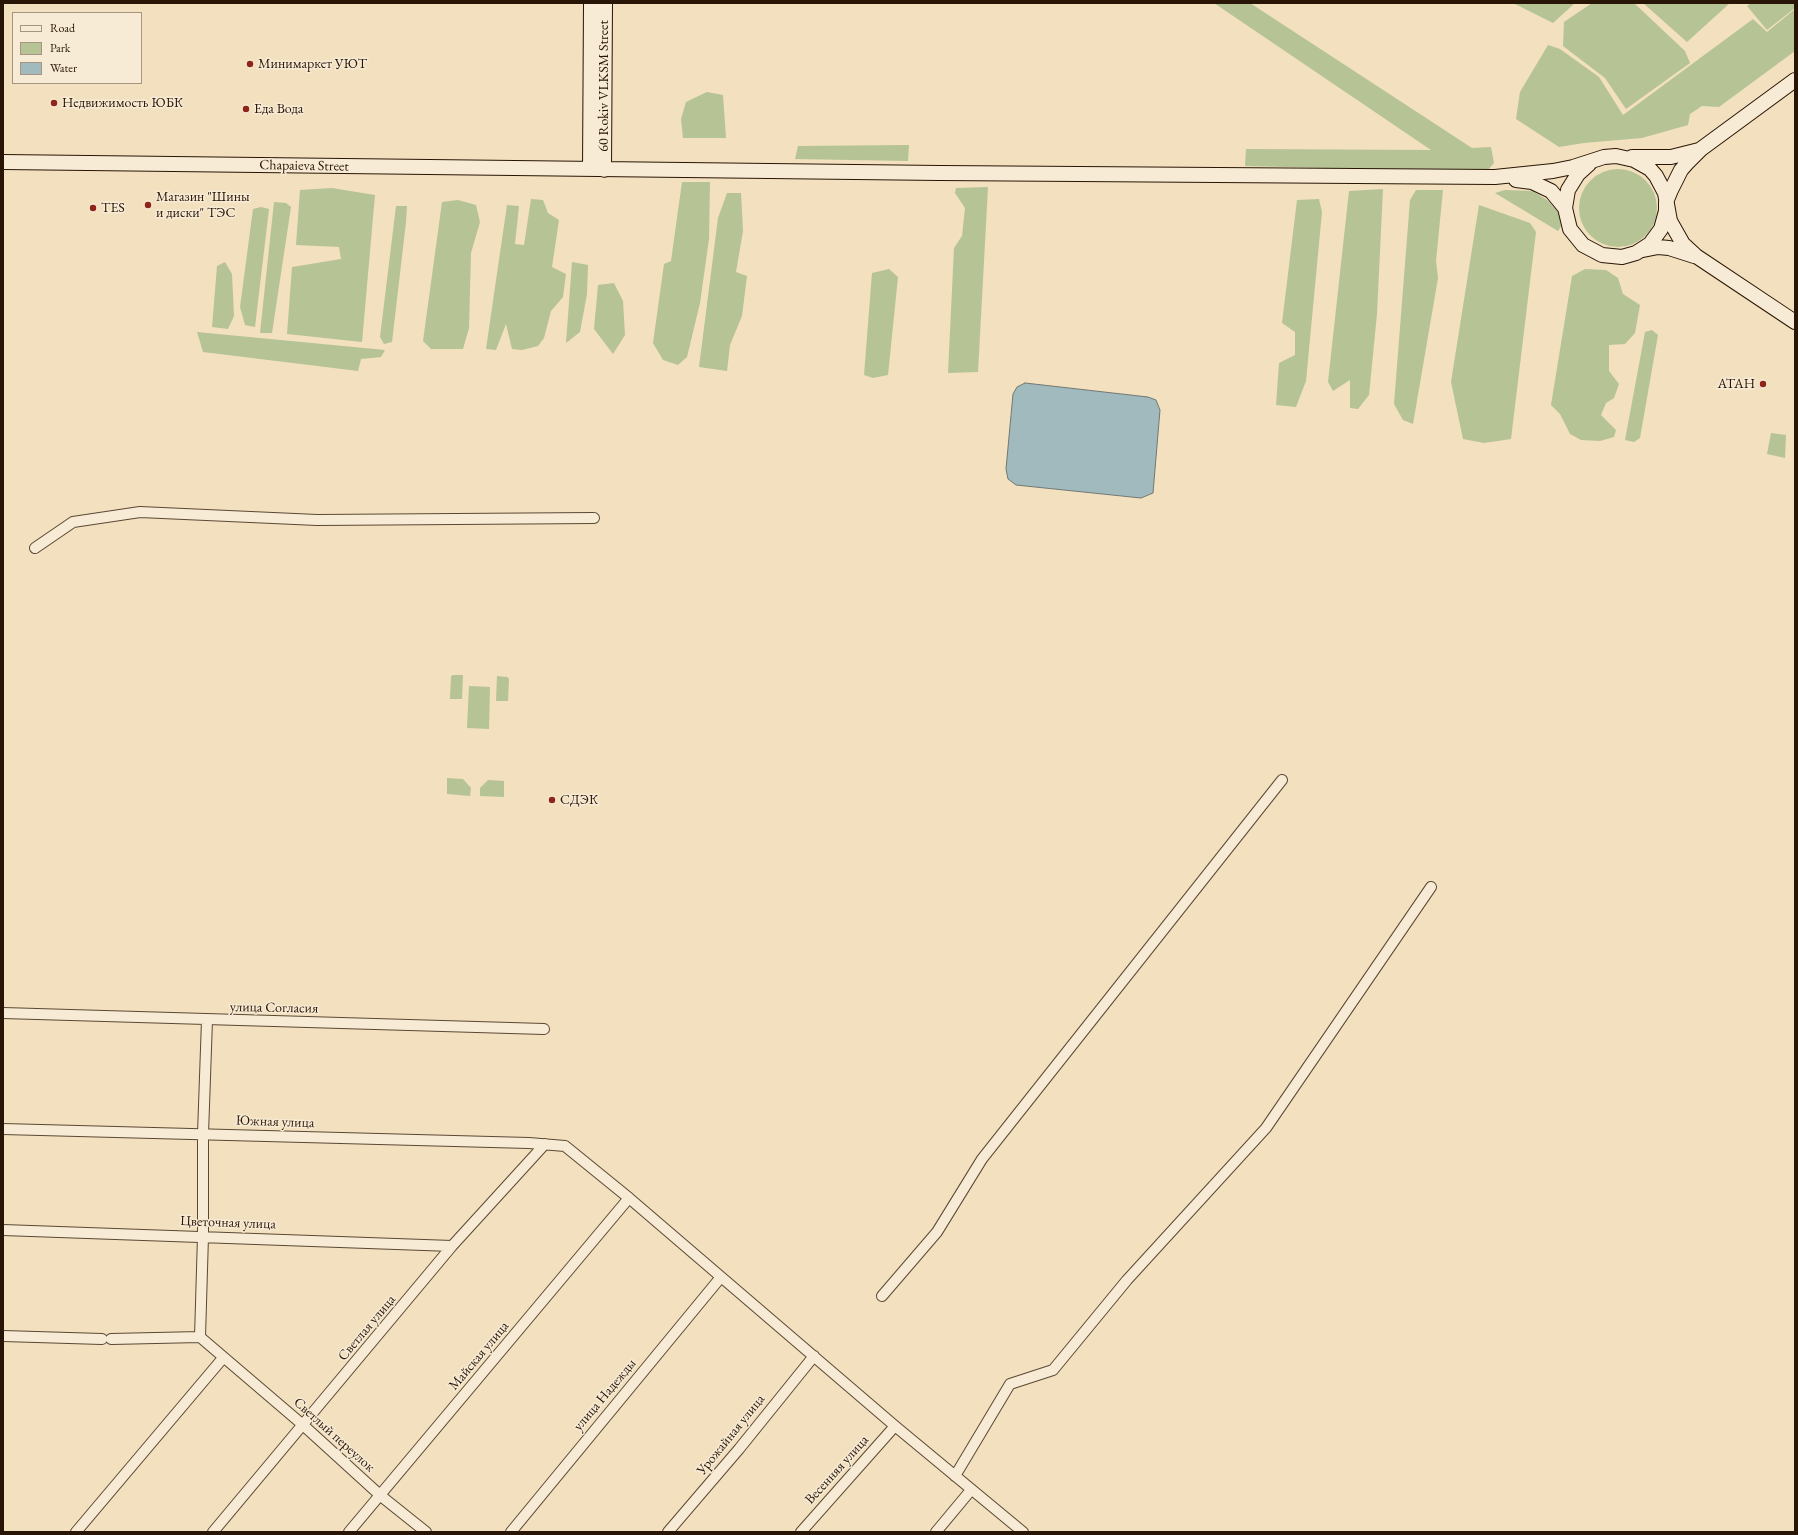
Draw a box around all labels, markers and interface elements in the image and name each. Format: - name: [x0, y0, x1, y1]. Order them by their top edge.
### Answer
- legend: [12, 12, 142, 84]
- text: Road: [50, 20, 75, 36]
- street label: 60 Rokiv VLKSM Street: [596, 20, 612, 152]
- text: Park: [50, 40, 70, 56]
- place label: Минимаркет УЮТ: [258, 56, 367, 72]
- marker: Минимаркет УЮТ: [245, 59, 255, 69]
- text: Water: [50, 60, 77, 76]
- place label: Недвижимость ЮБК: [62, 95, 183, 111]
- marker: Недвижимость ЮБК: [49, 98, 59, 108]
- place label: Еда Вода: [254, 101, 303, 117]
- marker: Еда Вода: [241, 104, 251, 114]
- street label: Chapaieva Street: [259, 157, 349, 175]
- place label: Магазин "Шины и диски" ТЭС: [156, 189, 249, 222]
- place label: TES: [101, 200, 125, 216]
- marker: Магазин "Шины и диски" ТЭС: [143, 200, 153, 210]
- marker: TES: [88, 203, 98, 213]
- place label: АТАН: [1717, 376, 1755, 392]
- marker: АТАН: [1758, 379, 1768, 389]
- place label: СДЭК: [560, 792, 598, 808]
- marker: СДЭК: [547, 795, 557, 805]
- street label: улица Согласия: [230, 999, 318, 1017]
- street label: Южная улица: [235, 1112, 315, 1132]
- street label: Цветочная улица: [180, 1213, 276, 1233]
- street label: Светлая улица: [335, 1292, 399, 1364]
- street label: Майская улица: [445, 1318, 513, 1394]
- street label: улица Надежды: [570, 1356, 640, 1434]
- street label: Урожайная улица: [693, 1391, 769, 1479]
- street label: Светлый переулок: [290, 1394, 378, 1476]
- street label: Весенняя улица: [802, 1432, 872, 1508]

